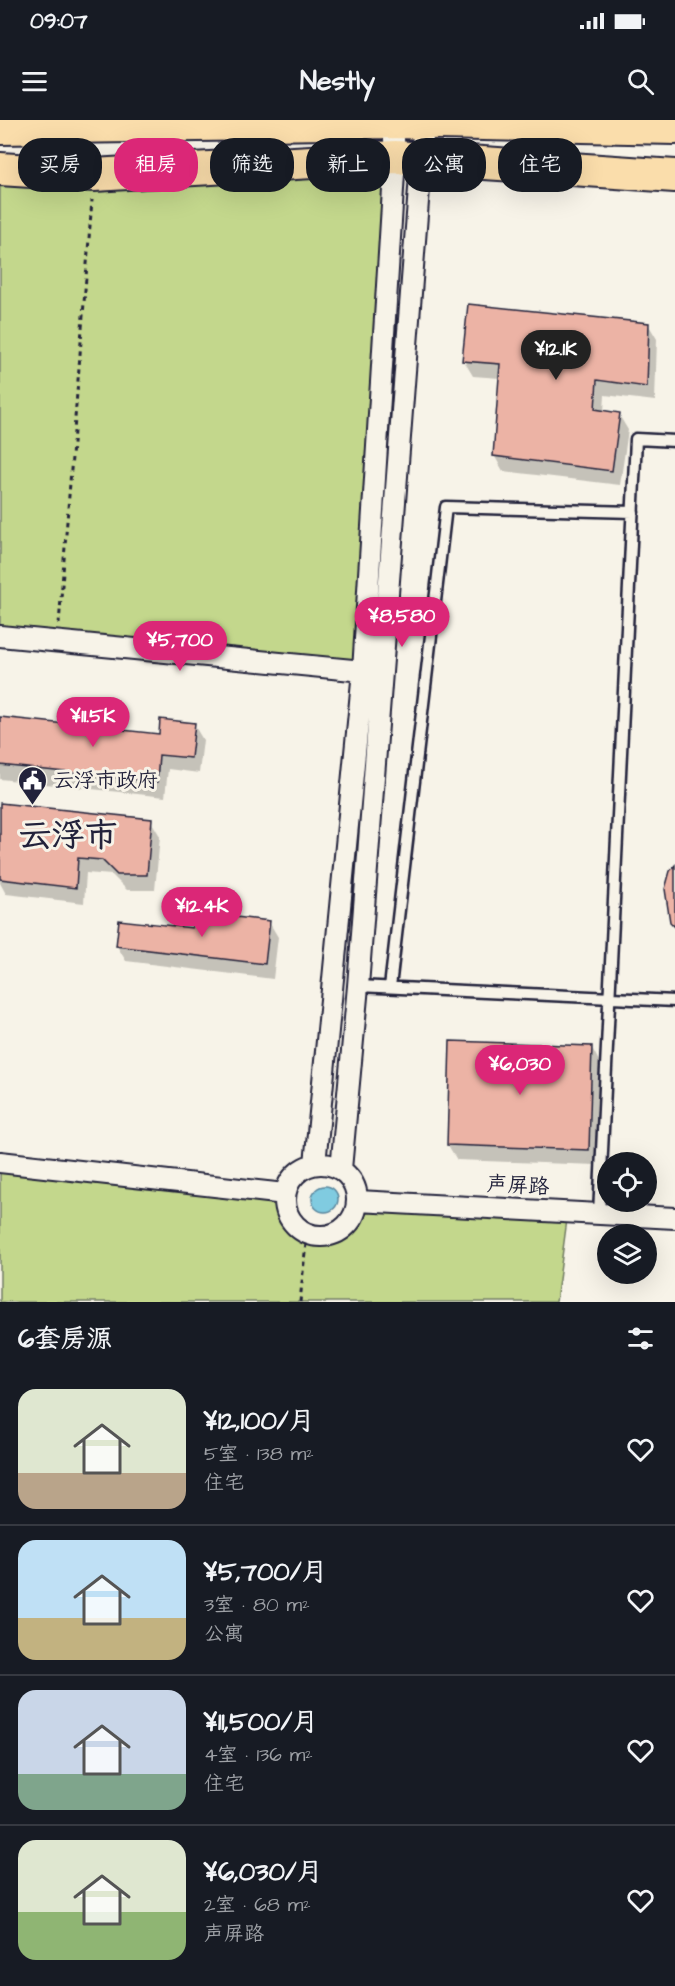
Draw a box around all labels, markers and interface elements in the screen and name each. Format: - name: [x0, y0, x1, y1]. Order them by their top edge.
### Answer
- text: 09:07: [30, 6, 88, 37]
- text: Nestly: [300, 62, 375, 100]
- icon: menu: [18, 65, 51, 98]
- icon: search: [624, 65, 657, 98]
- chip: 买房: [18, 138, 102, 192]
- chip: 租房: [114, 138, 198, 192]
- chip: 筛选: [210, 138, 294, 192]
- chip: 新上: [306, 138, 390, 192]
- chip: 公寓: [402, 138, 486, 192]
- chip: 住宅: [498, 138, 582, 192]
- pin: ¥12.1K: [507, 330, 605, 381]
- text: ¥12.1K: [535, 335, 577, 363]
- pin: ¥8,580: [353, 597, 451, 648]
- text: ¥8,580: [369, 602, 435, 630]
- pin: ¥5,700: [131, 621, 229, 672]
- text: ¥5,700: [147, 626, 213, 654]
- pin: ¥11.5K: [44, 697, 142, 748]
- text: ¥11.5K: [71, 702, 115, 730]
- public building icon: 云浮市政府: [16, 764, 48, 806]
- place label: 云浮市政府: [53, 766, 158, 795]
- district label: 云浮市: [19, 813, 118, 859]
- pin: ¥12.4K: [153, 887, 251, 938]
- text: ¥12.4K: [175, 892, 229, 920]
- pin: ¥6,030: [471, 1045, 569, 1096]
- text: ¥6,030: [489, 1050, 551, 1078]
- map controls: [597, 1152, 657, 1284]
- button: locate: [597, 1152, 657, 1212]
- street label: 声屏路: [486, 1169, 550, 1202]
- button: layers: [597, 1224, 657, 1284]
- text: 6套房源: [18, 1321, 112, 1357]
- icon: filters: [624, 1322, 657, 1355]
- text: ¥12,100/月: [204, 1403, 315, 1439]
- icon: home: [66, 1413, 138, 1485]
- icon: heart: [624, 1433, 657, 1466]
- text: 5室 · 138 m²: [204, 1440, 314, 1468]
- text: 住宅: [204, 1469, 244, 1497]
- text: ¥5,700/月: [204, 1554, 328, 1590]
- icon: home: [66, 1564, 138, 1636]
- icon: heart: [624, 1584, 657, 1617]
- text: 3室 · 80 m²: [204, 1591, 310, 1619]
- text: 公寓: [204, 1620, 244, 1648]
- text: ¥11,500/月: [204, 1704, 318, 1740]
- icon: home: [66, 1714, 138, 1786]
- icon: heart: [624, 1734, 657, 1767]
- text: 4室 · 136 m²: [204, 1741, 313, 1769]
- text: 住宅: [204, 1770, 244, 1798]
- text: ¥6,030/月: [204, 1854, 323, 1890]
- icon: home: [66, 1864, 138, 1936]
- icon: heart: [624, 1884, 657, 1917]
- text: 2室 · 68 m²: [204, 1891, 311, 1919]
- text: 声屏路: [204, 1920, 264, 1948]

